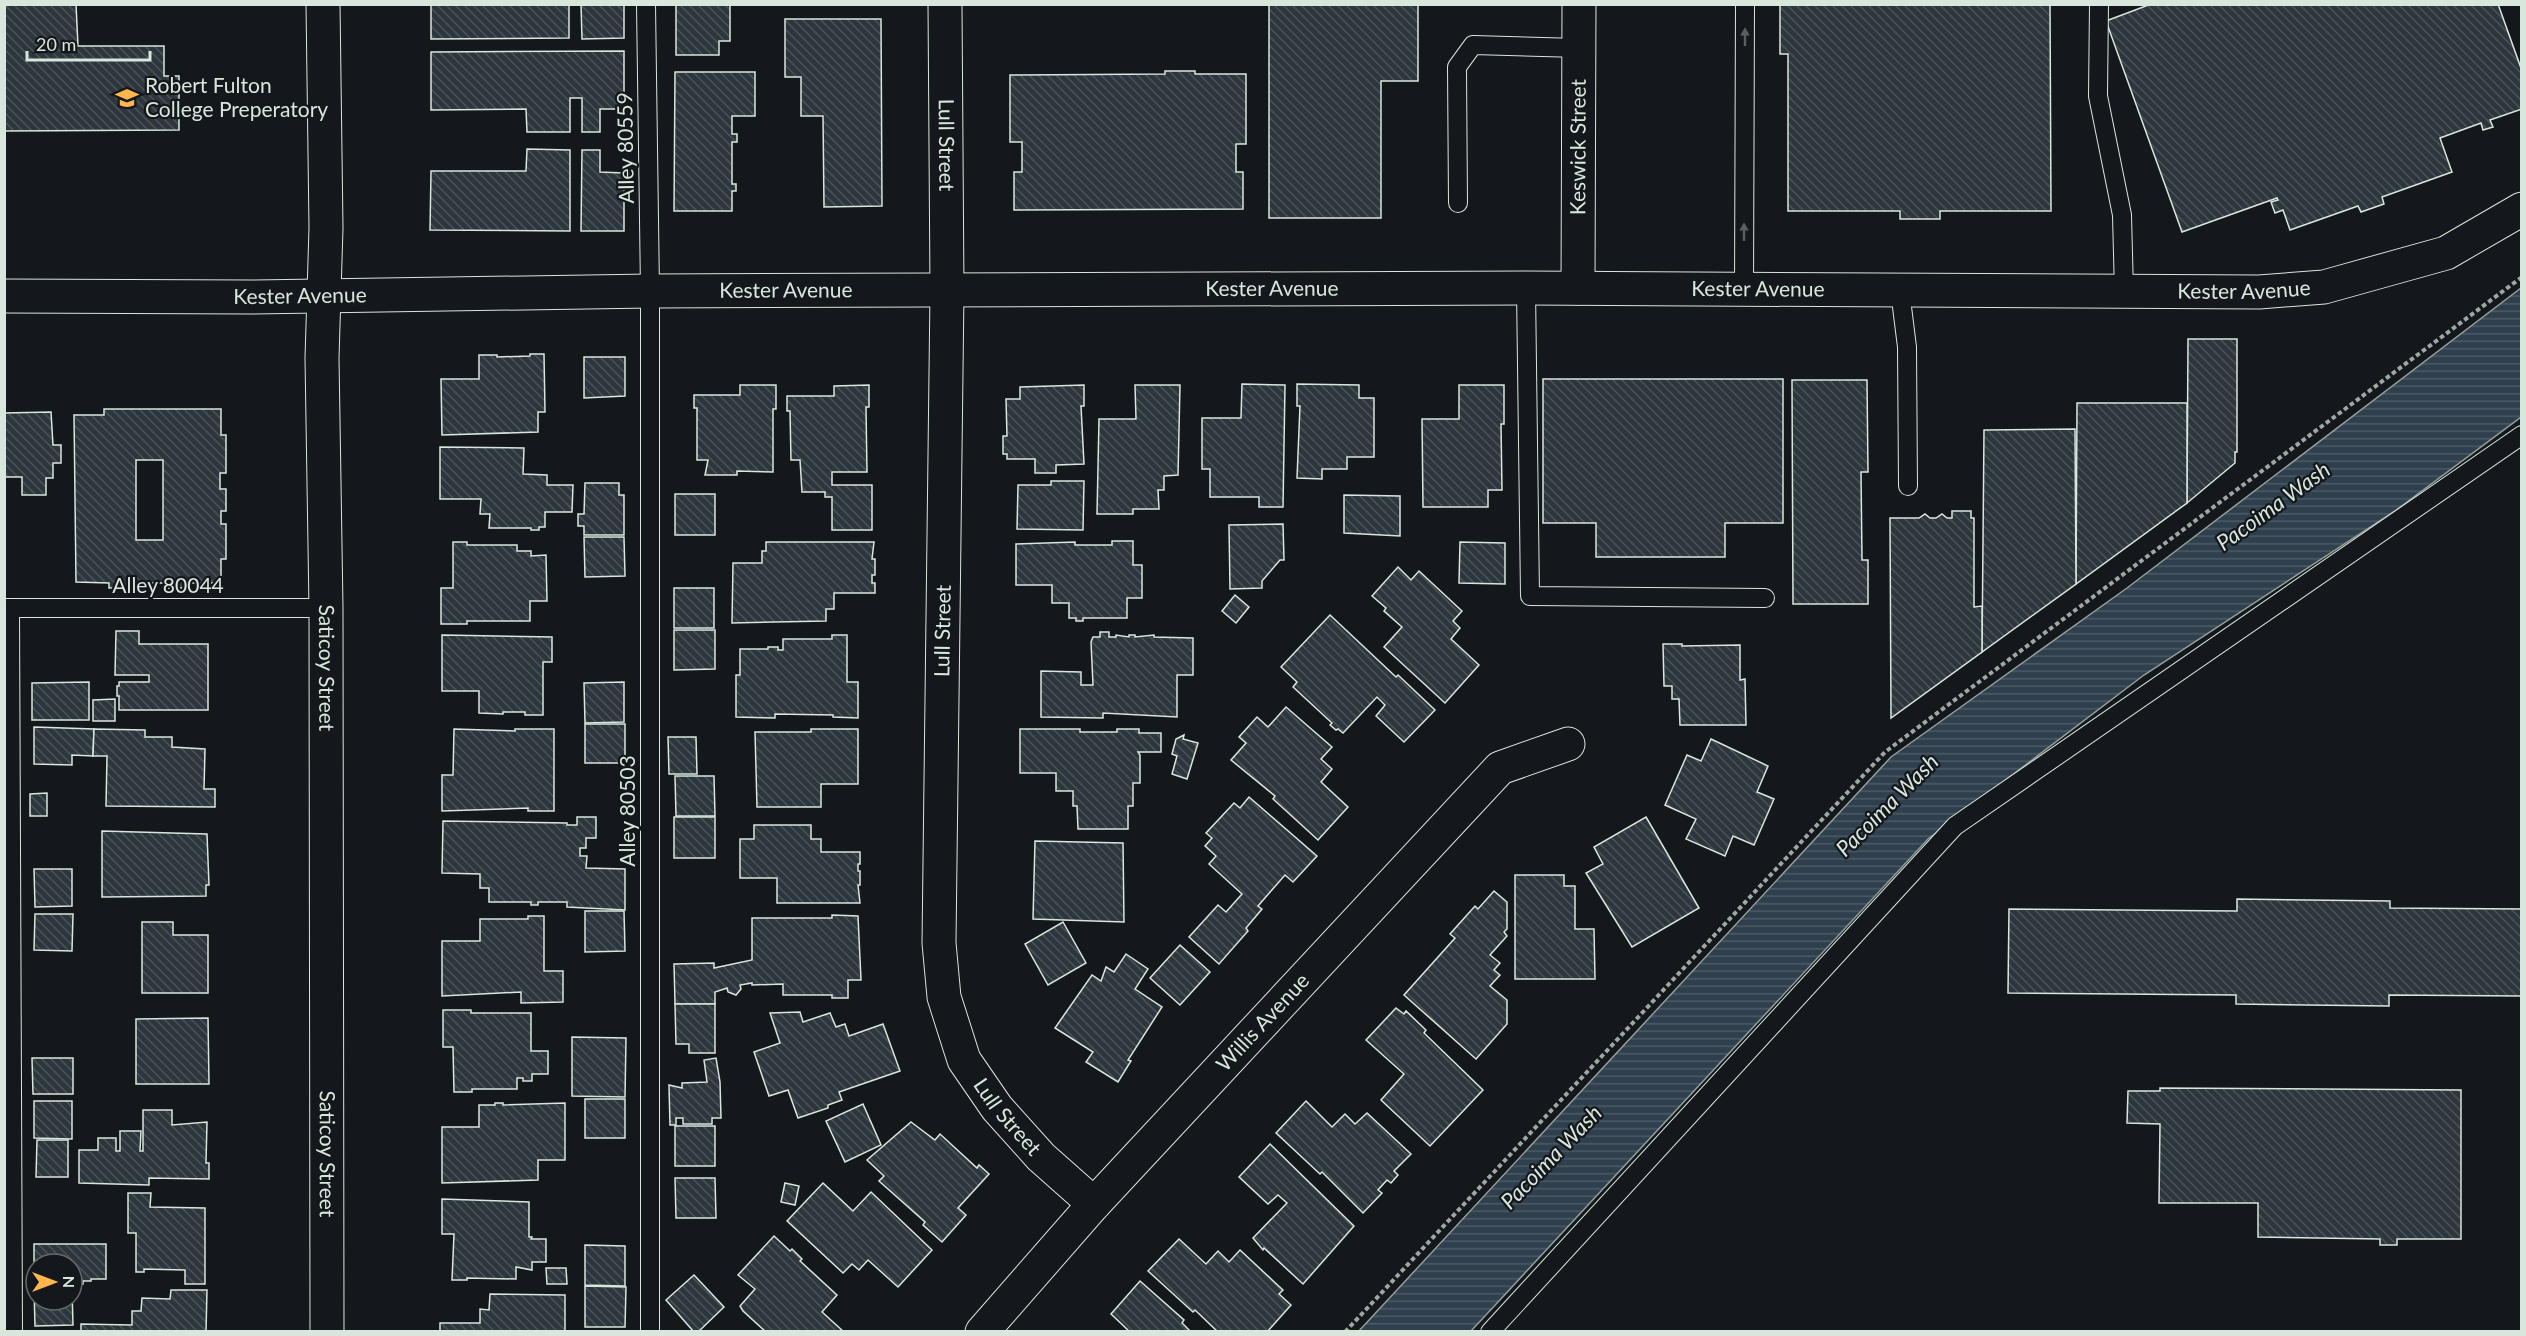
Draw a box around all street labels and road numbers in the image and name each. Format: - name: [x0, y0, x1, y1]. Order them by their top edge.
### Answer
- street label: Keswick Street: [1564, 78, 1590, 215]
- street label: Alley 80559: [611, 92, 638, 204]
- street label: Lull Street: [935, 99, 960, 192]
- street label: Kester Avenue: [2177, 274, 2311, 303]
- street label: Kester Avenue: [1205, 275, 1339, 300]
- street label: Kester Avenue: [1691, 275, 1825, 301]
- street label: Kester Avenue: [719, 276, 853, 302]
- street label: Kester Avenue: [233, 281, 367, 308]
- street label: Alley 80044: [112, 572, 224, 597]
- street label: Lull Street: [928, 584, 955, 677]
- street label: Saticoy Street: [315, 604, 340, 732]
- street label: Alley 80503: [614, 755, 639, 867]
- street label: Willis Avenue: [1210, 967, 1314, 1076]
- street label: Lull Street: [969, 1073, 1048, 1160]
- street label: Saticoy Street: [316, 1090, 341, 1218]

